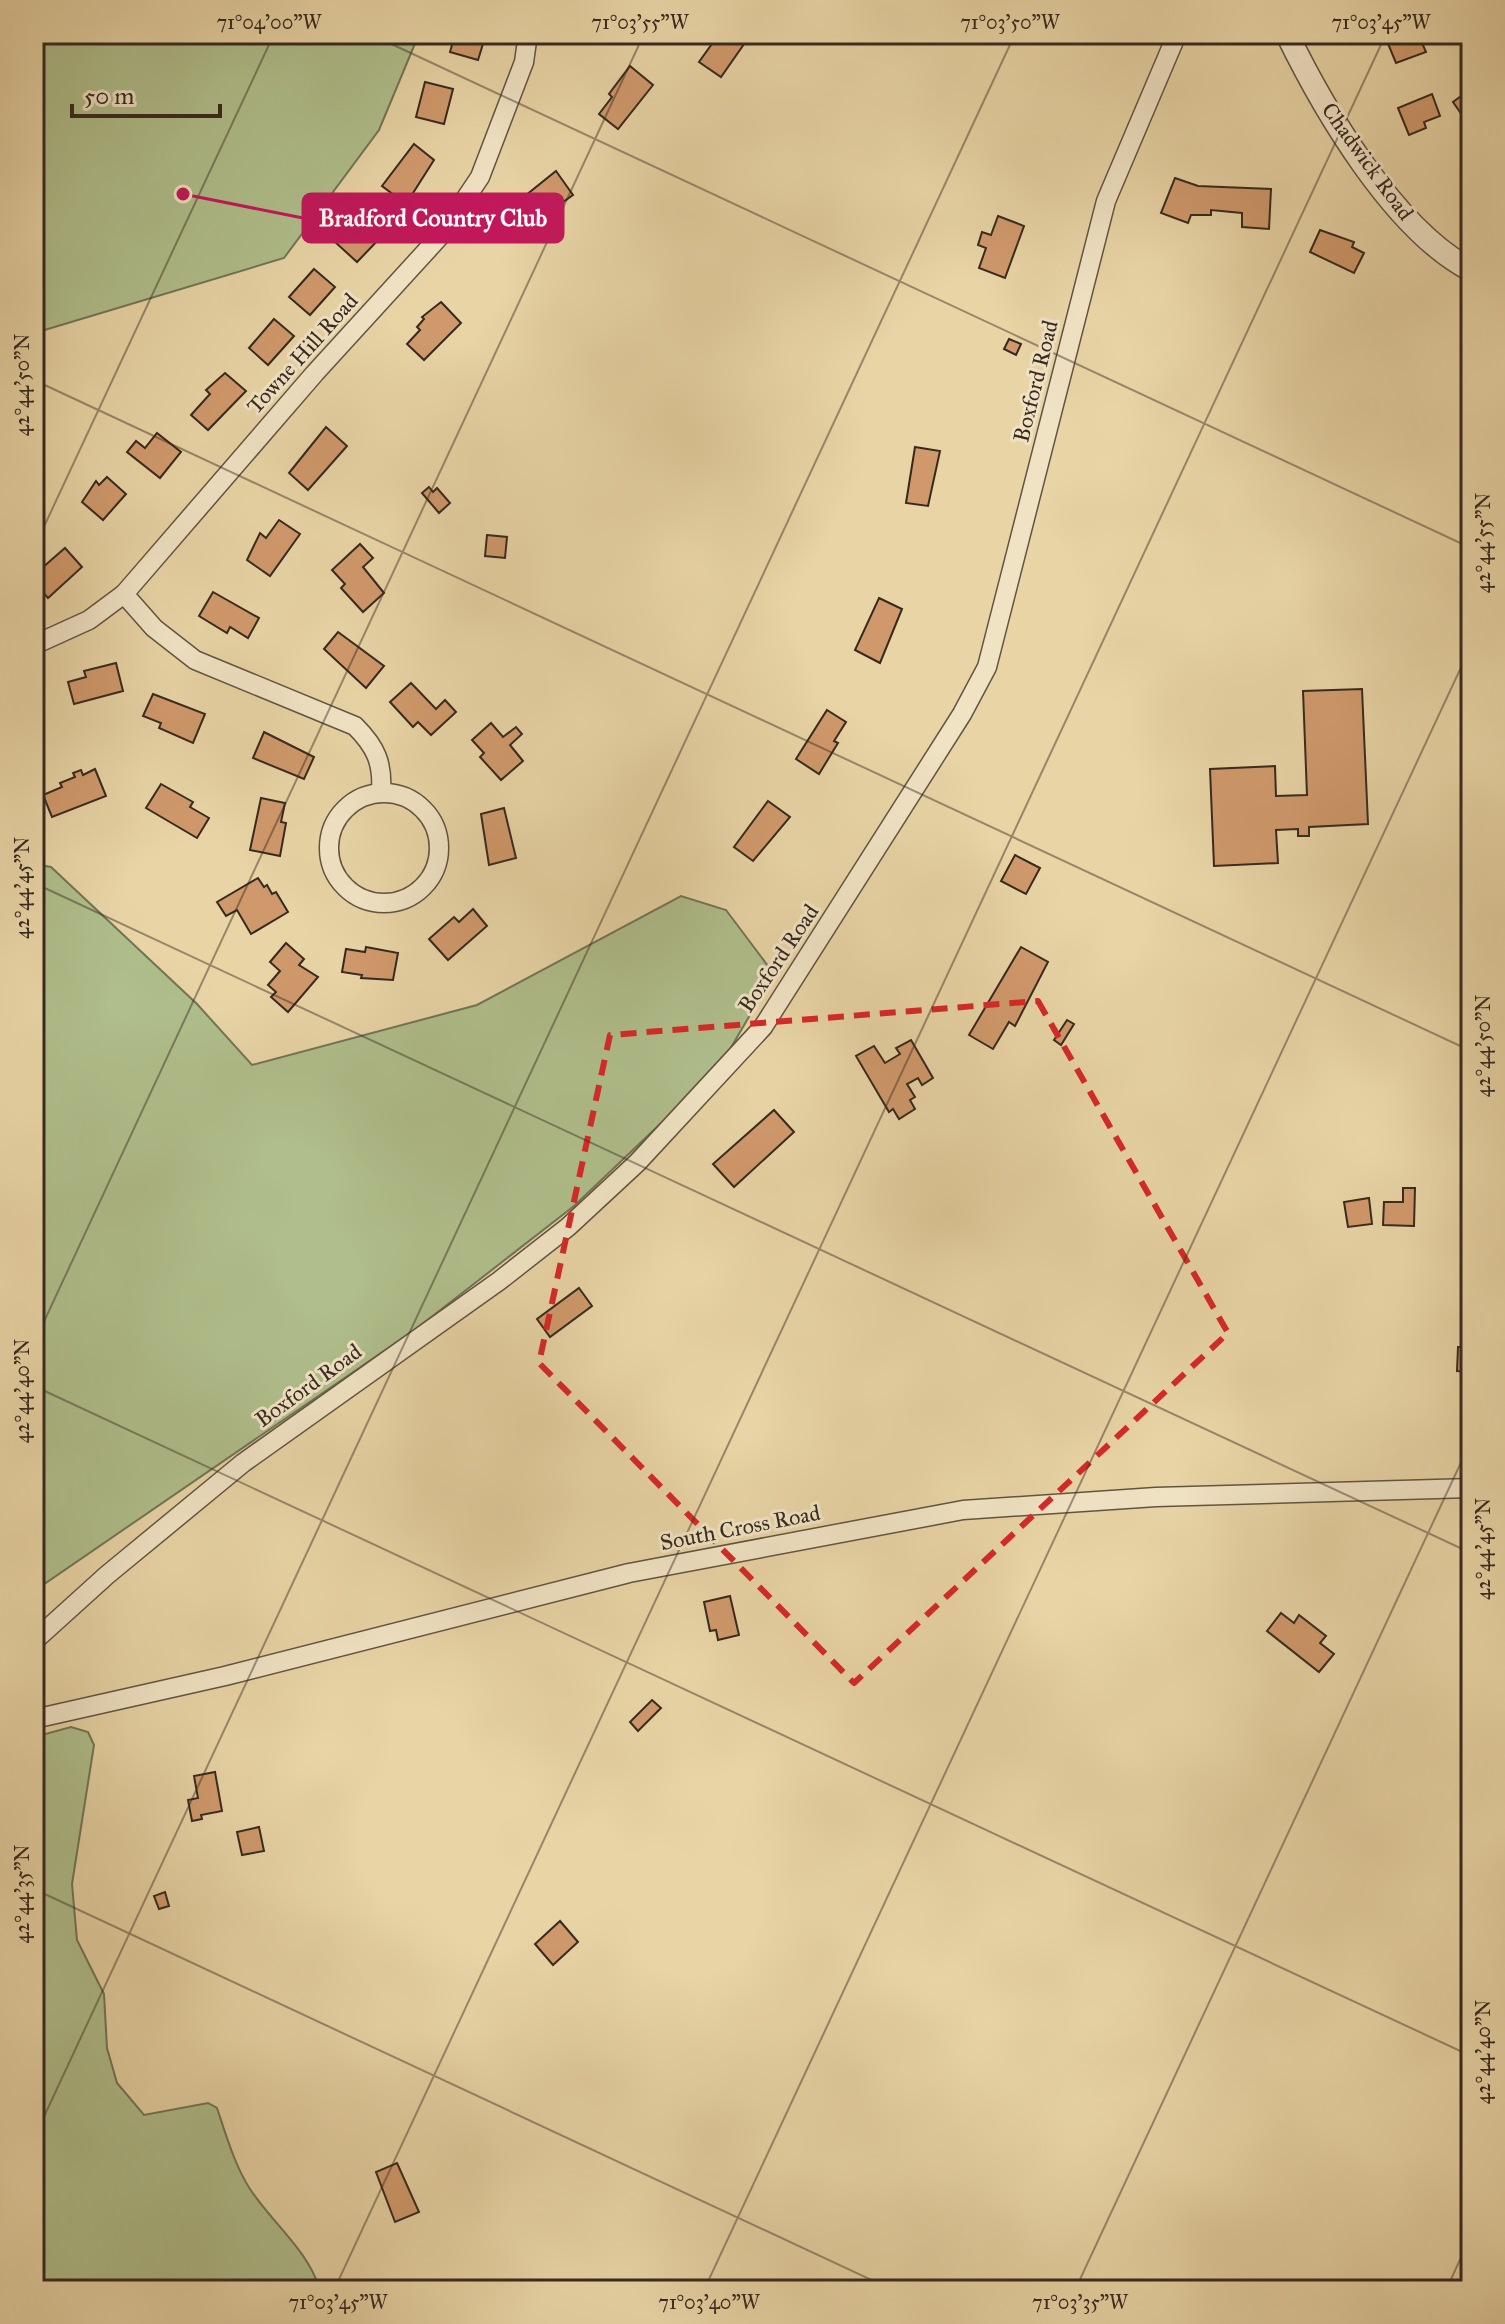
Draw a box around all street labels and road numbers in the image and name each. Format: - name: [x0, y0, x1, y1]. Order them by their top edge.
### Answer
- street label: Chadwick Road: [1316, 97, 1419, 225]
- street label: Towne Hill Road: [241, 287, 364, 419]
- street label: Boxford Road: [1007, 317, 1064, 445]
- street label: Boxford Road: [732, 899, 824, 1018]
- street label: Boxford Road: [250, 1338, 367, 1433]
- street label: South Cross Road: [658, 1499, 822, 1556]

